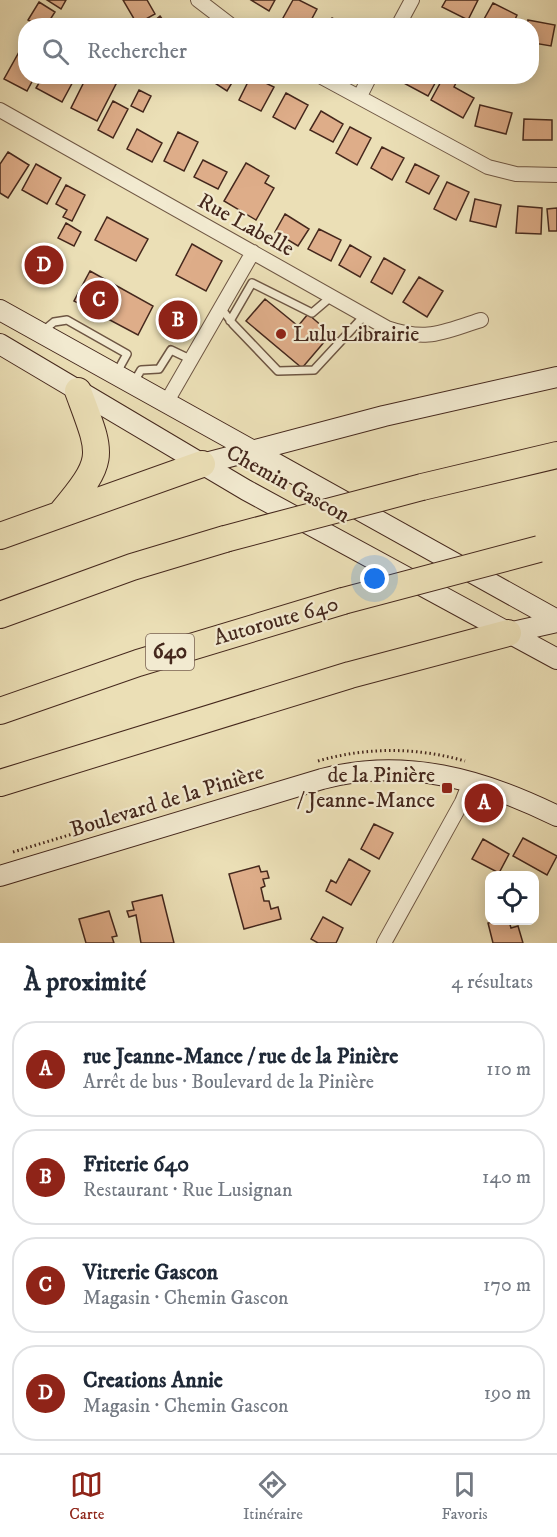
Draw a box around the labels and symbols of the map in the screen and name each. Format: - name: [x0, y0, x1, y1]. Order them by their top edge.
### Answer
- street label: Rue Labelle: [193, 188, 299, 262]
- pin: D: [24, 242, 63, 288]
- pin: C: [80, 278, 118, 322]
- pin: B: [158, 298, 198, 342]
- place label: Lulu Librairie: [293, 321, 419, 348]
- marker: Lulu Librairie: [274, 327, 288, 341]
- street label: Chemin Gascon: [221, 439, 355, 529]
- your location: [360, 564, 389, 593]
- street label: Autoroute 640: [210, 590, 342, 652]
- road number: 640: [146, 634, 194, 670]
- street label: Boulevard de la Pinière: [67, 759, 267, 843]
- place label: de la Pinière / Jeanne-Mance: [297, 762, 435, 814]
- pin: A: [464, 780, 504, 826]
- marker: de la Pinière / Jeanne-Mance: [440, 781, 454, 795]

